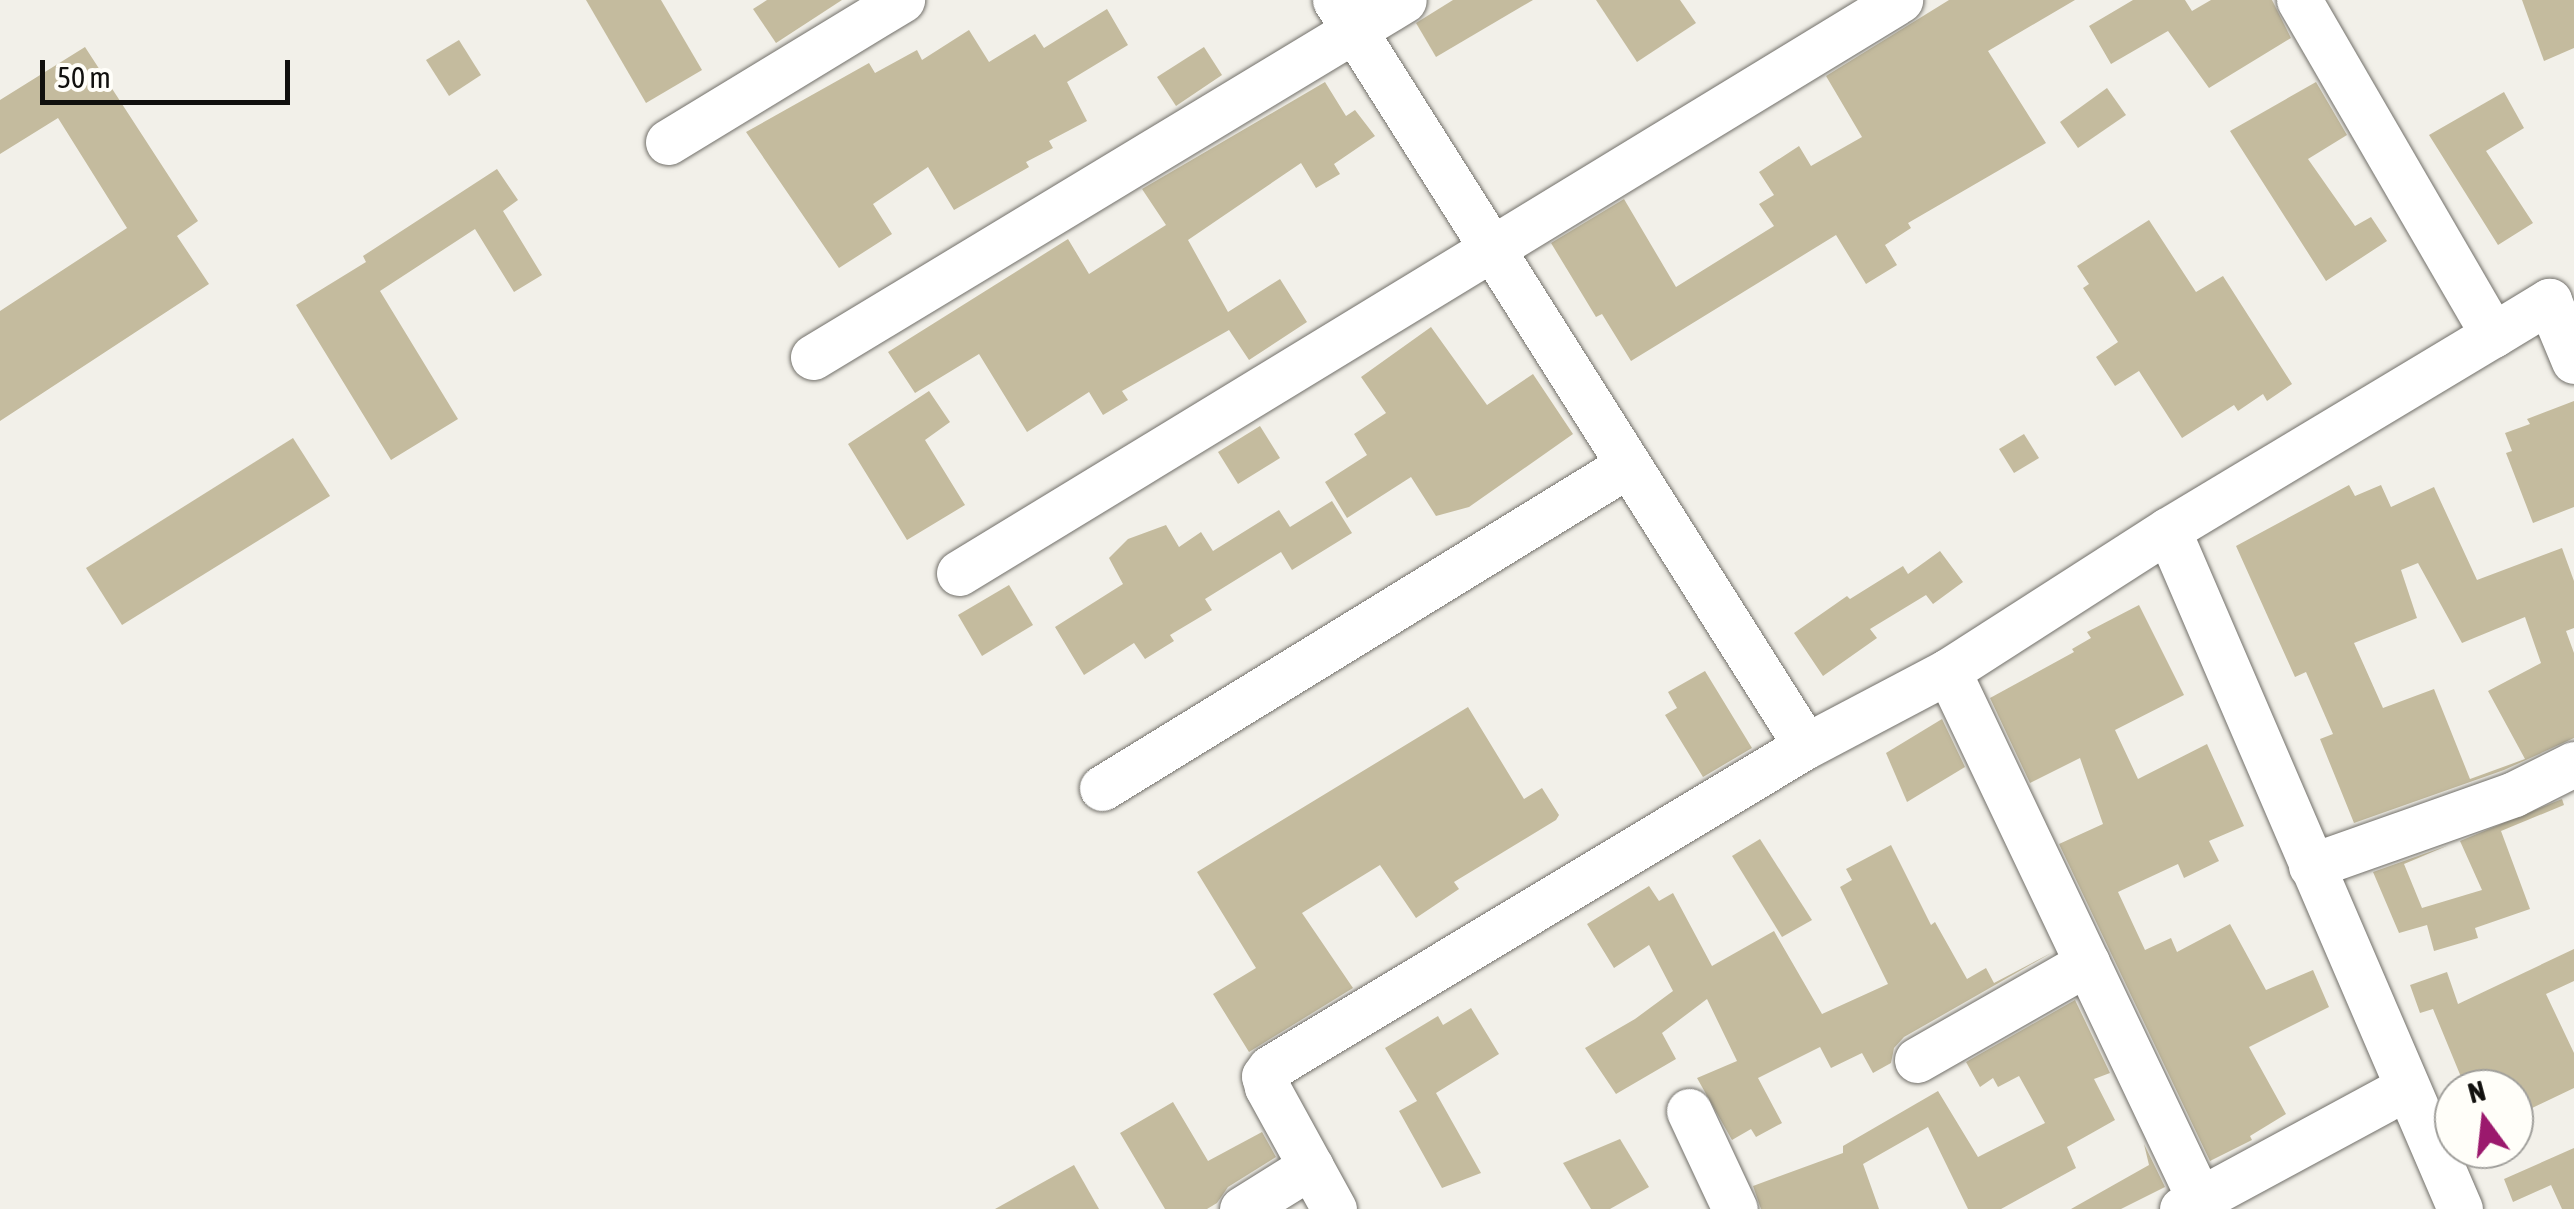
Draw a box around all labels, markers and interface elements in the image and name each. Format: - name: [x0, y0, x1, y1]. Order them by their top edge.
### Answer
- scale bar: [45, 40, 295, 102]
- text: 50 m: [57, 60, 111, 94]
- north arrow: [2434, 1069, 2534, 1169]
- text: N: [2465, 1074, 2489, 1110]

